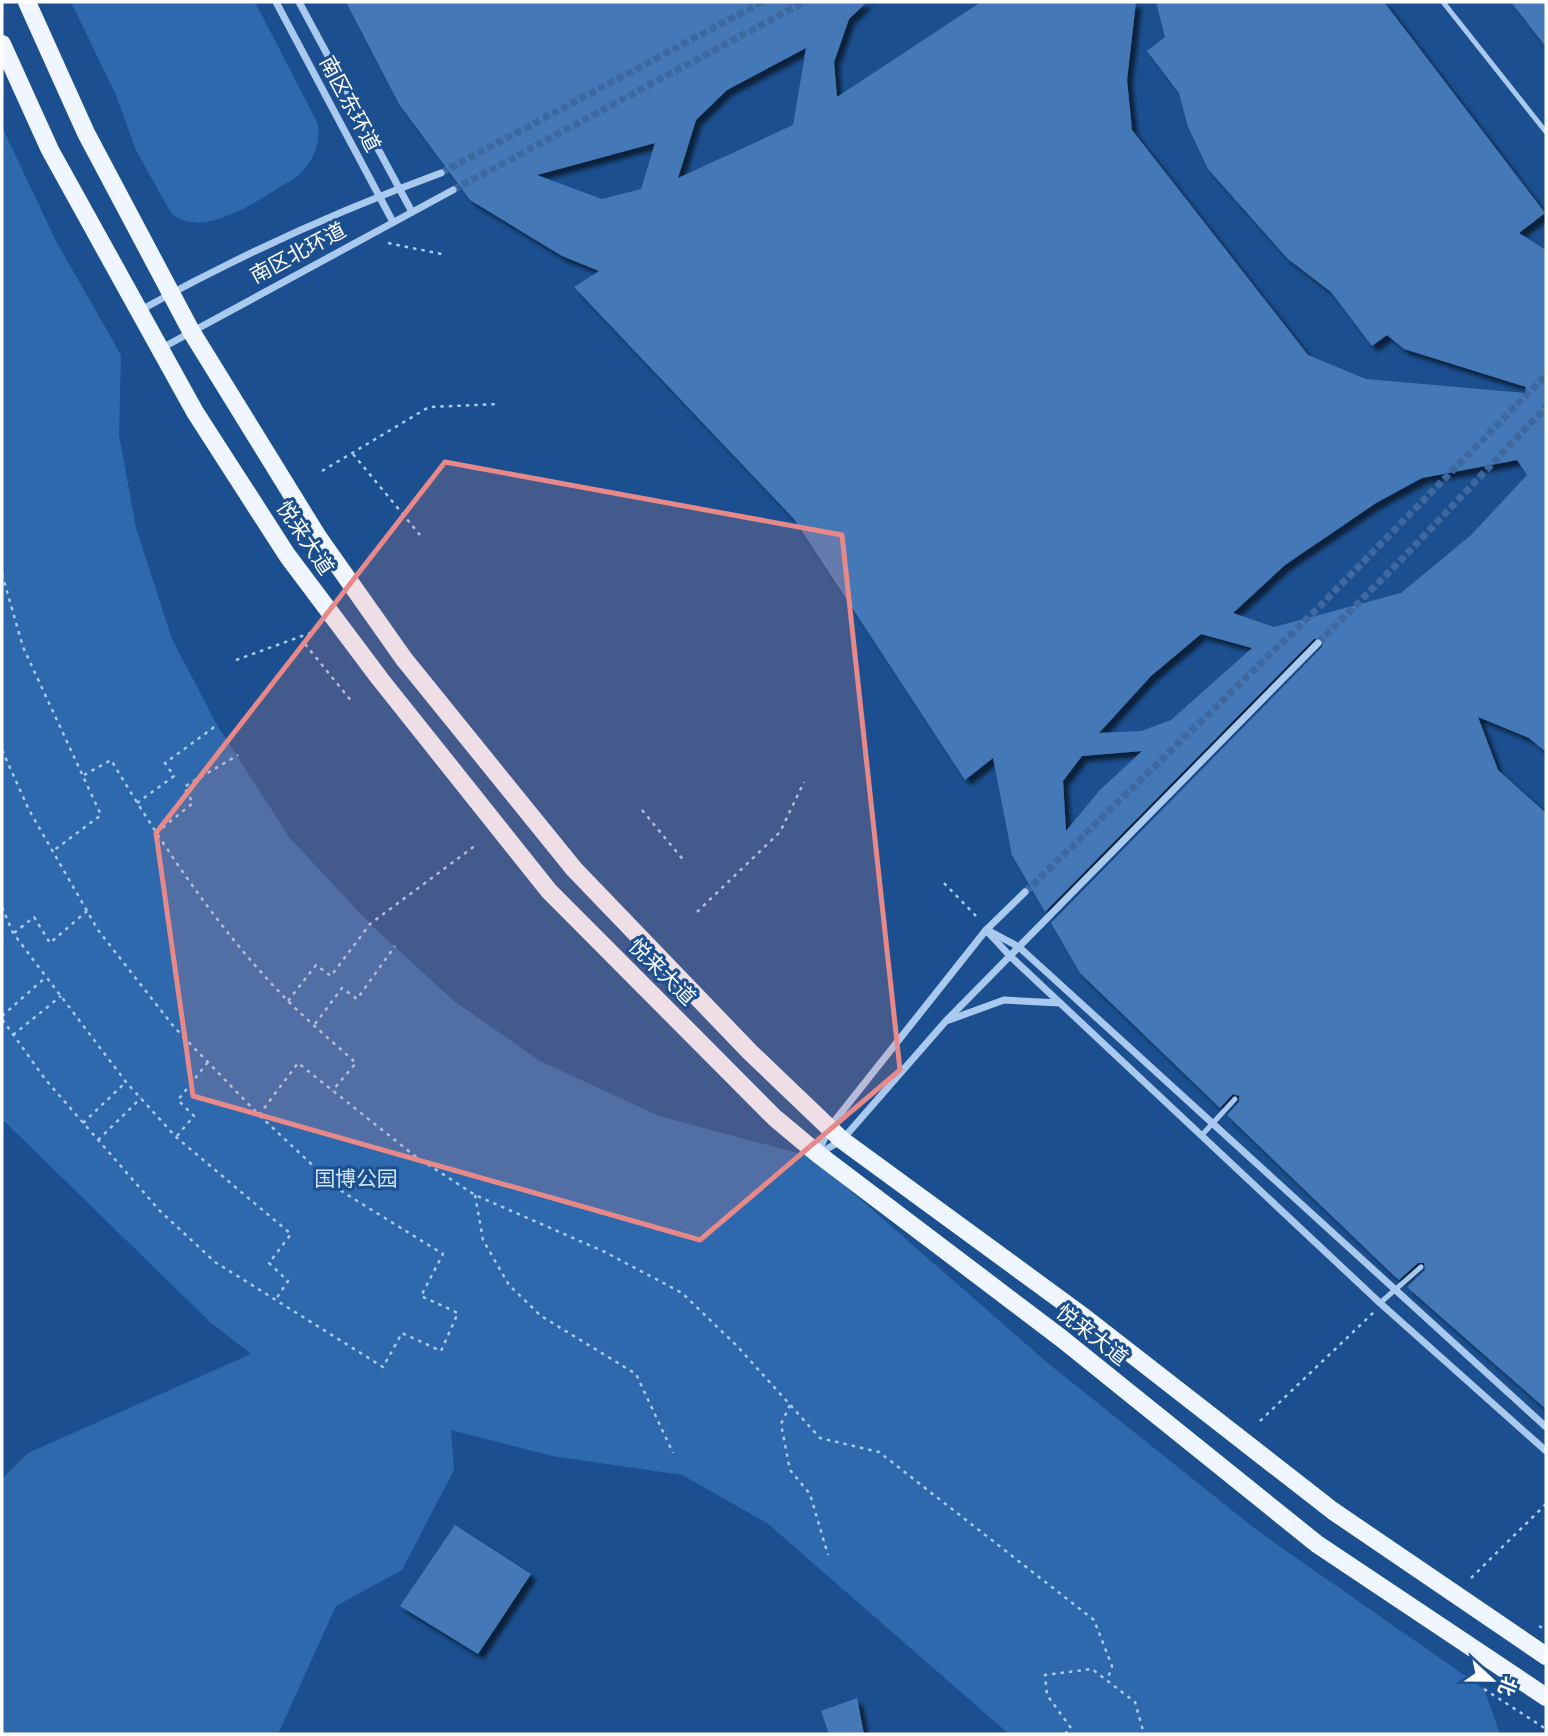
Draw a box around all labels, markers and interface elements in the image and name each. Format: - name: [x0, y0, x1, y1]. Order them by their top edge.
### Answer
- street label: 南区东环道: [315, 52, 385, 156]
- street label: 南区北环道: [246, 218, 350, 288]
- street label: 悦来大道: [272, 496, 338, 580]
- street label: 悦来大道: [624, 934, 700, 1010]
- park label: 国博公园: [314, 1167, 398, 1191]
- street label: 悦来大道: [1052, 1300, 1132, 1370]
- north arrow: [1457, 1645, 1527, 1715]
- text: 北: [1493, 1673, 1522, 1699]

